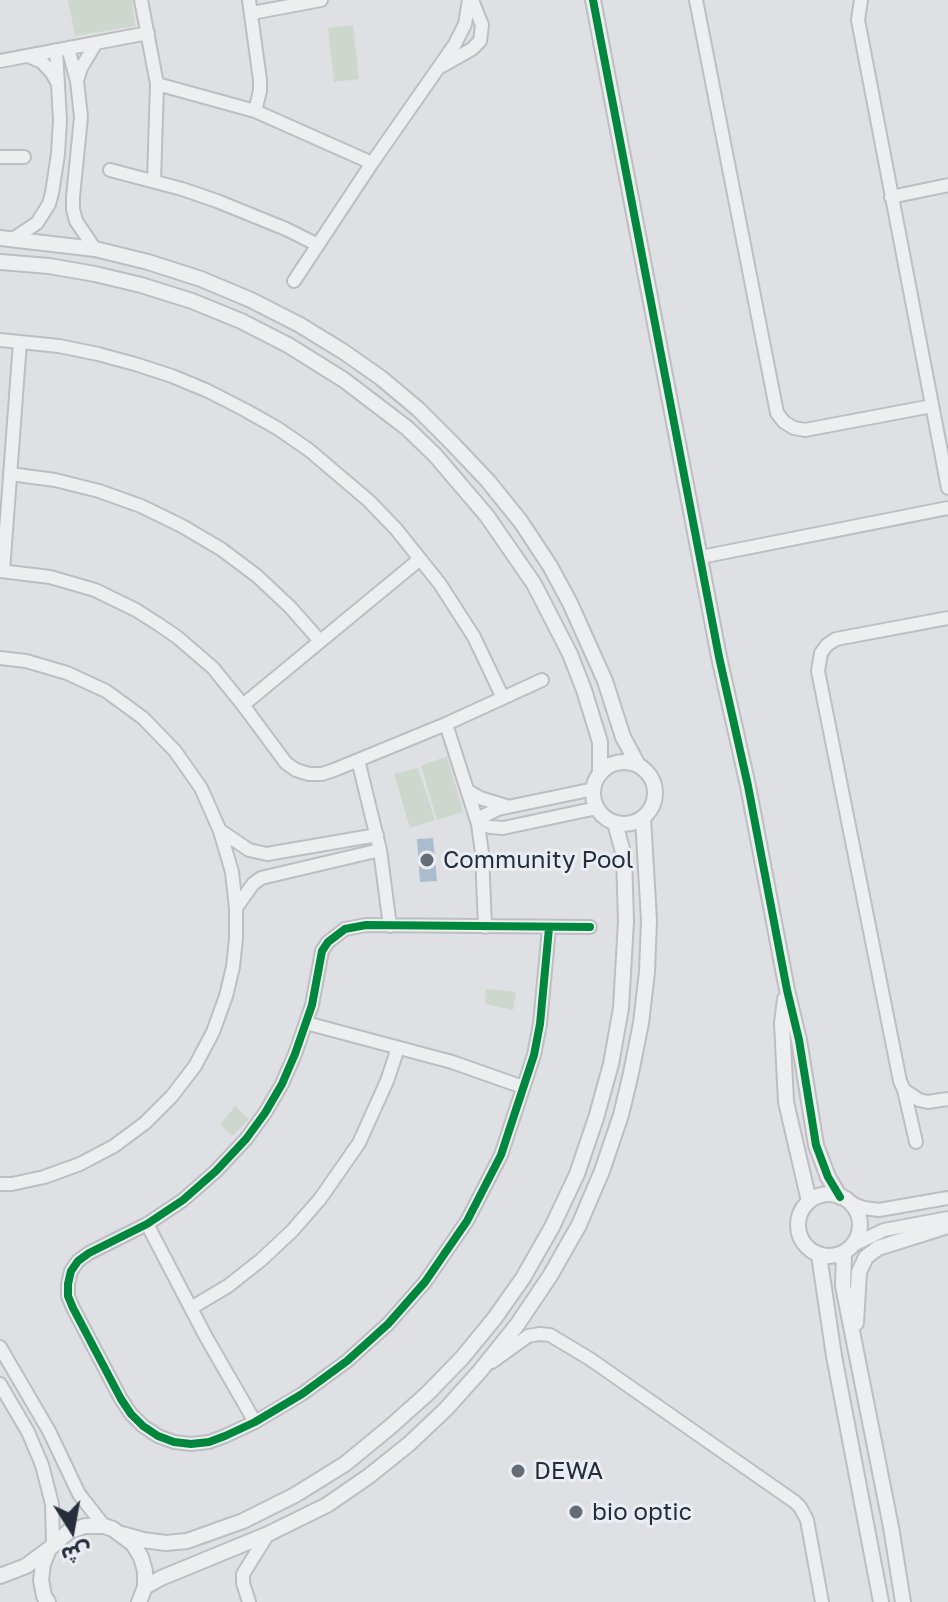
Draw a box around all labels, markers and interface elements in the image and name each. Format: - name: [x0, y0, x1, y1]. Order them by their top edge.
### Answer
- place label: Community Pool: [443, 846, 633, 874]
- marker: Community Pool: [418, 851, 436, 869]
- place label: DEWA: [534, 1457, 603, 1485]
- marker: DEWA: [509, 1462, 527, 1480]
- north arrow: [32, 1490, 112, 1570]
- place label: bio optic: [592, 1498, 692, 1526]
- marker: bio optic: [567, 1503, 585, 1521]
- text: ش: [59, 1538, 94, 1570]

